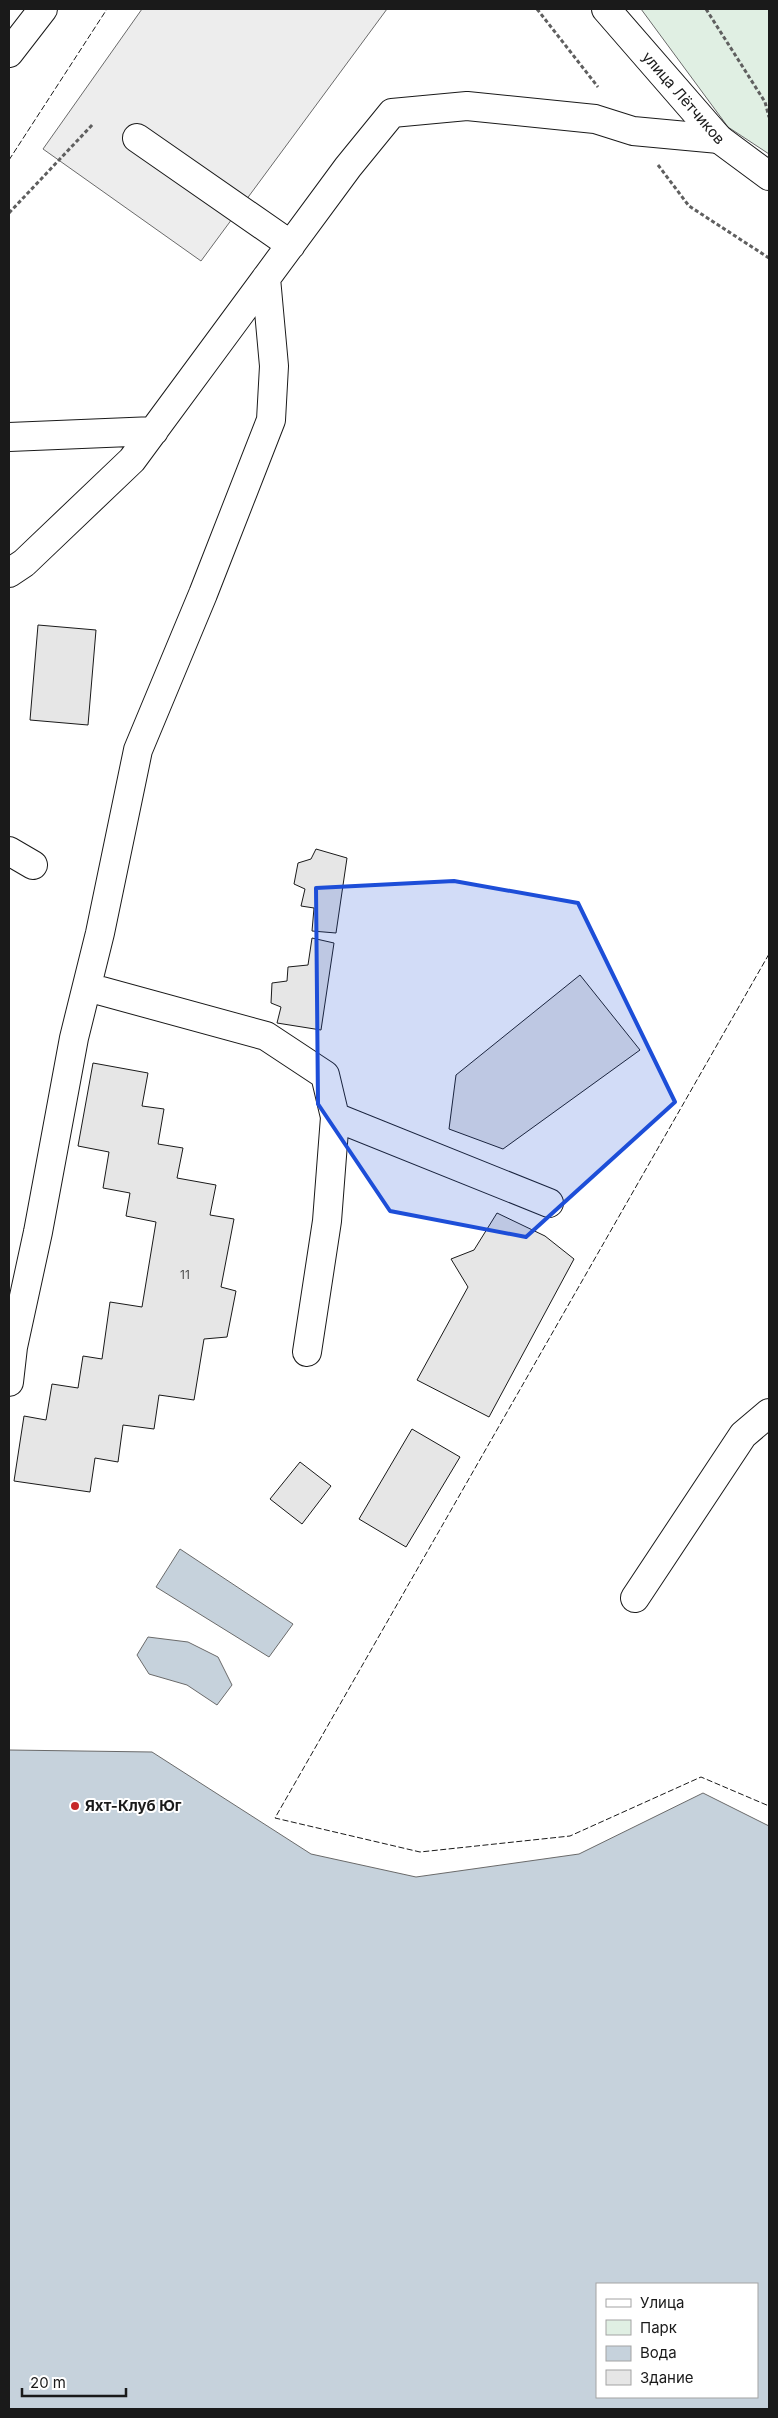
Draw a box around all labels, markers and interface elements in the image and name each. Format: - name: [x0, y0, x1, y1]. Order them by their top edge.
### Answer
- street label: улица Лётчиков: [638, 47, 729, 148]
- house number: 11: [180, 1267, 190, 1282]
- place label: Яхт-Клуб Юг: [85, 1796, 182, 1815]
- marker: Яхт-Клуб Юг: [69, 1800, 81, 1812]
- legend: [596, 2283, 758, 2398]
- text: Улица: [640, 2293, 684, 2312]
- text: Парк: [640, 2318, 677, 2337]
- text: Вода: [640, 2343, 677, 2362]
- scale bar: [22, 2366, 126, 2398]
- text: Здание: [640, 2368, 694, 2387]
- text: 20 m: [30, 2373, 66, 2392]

